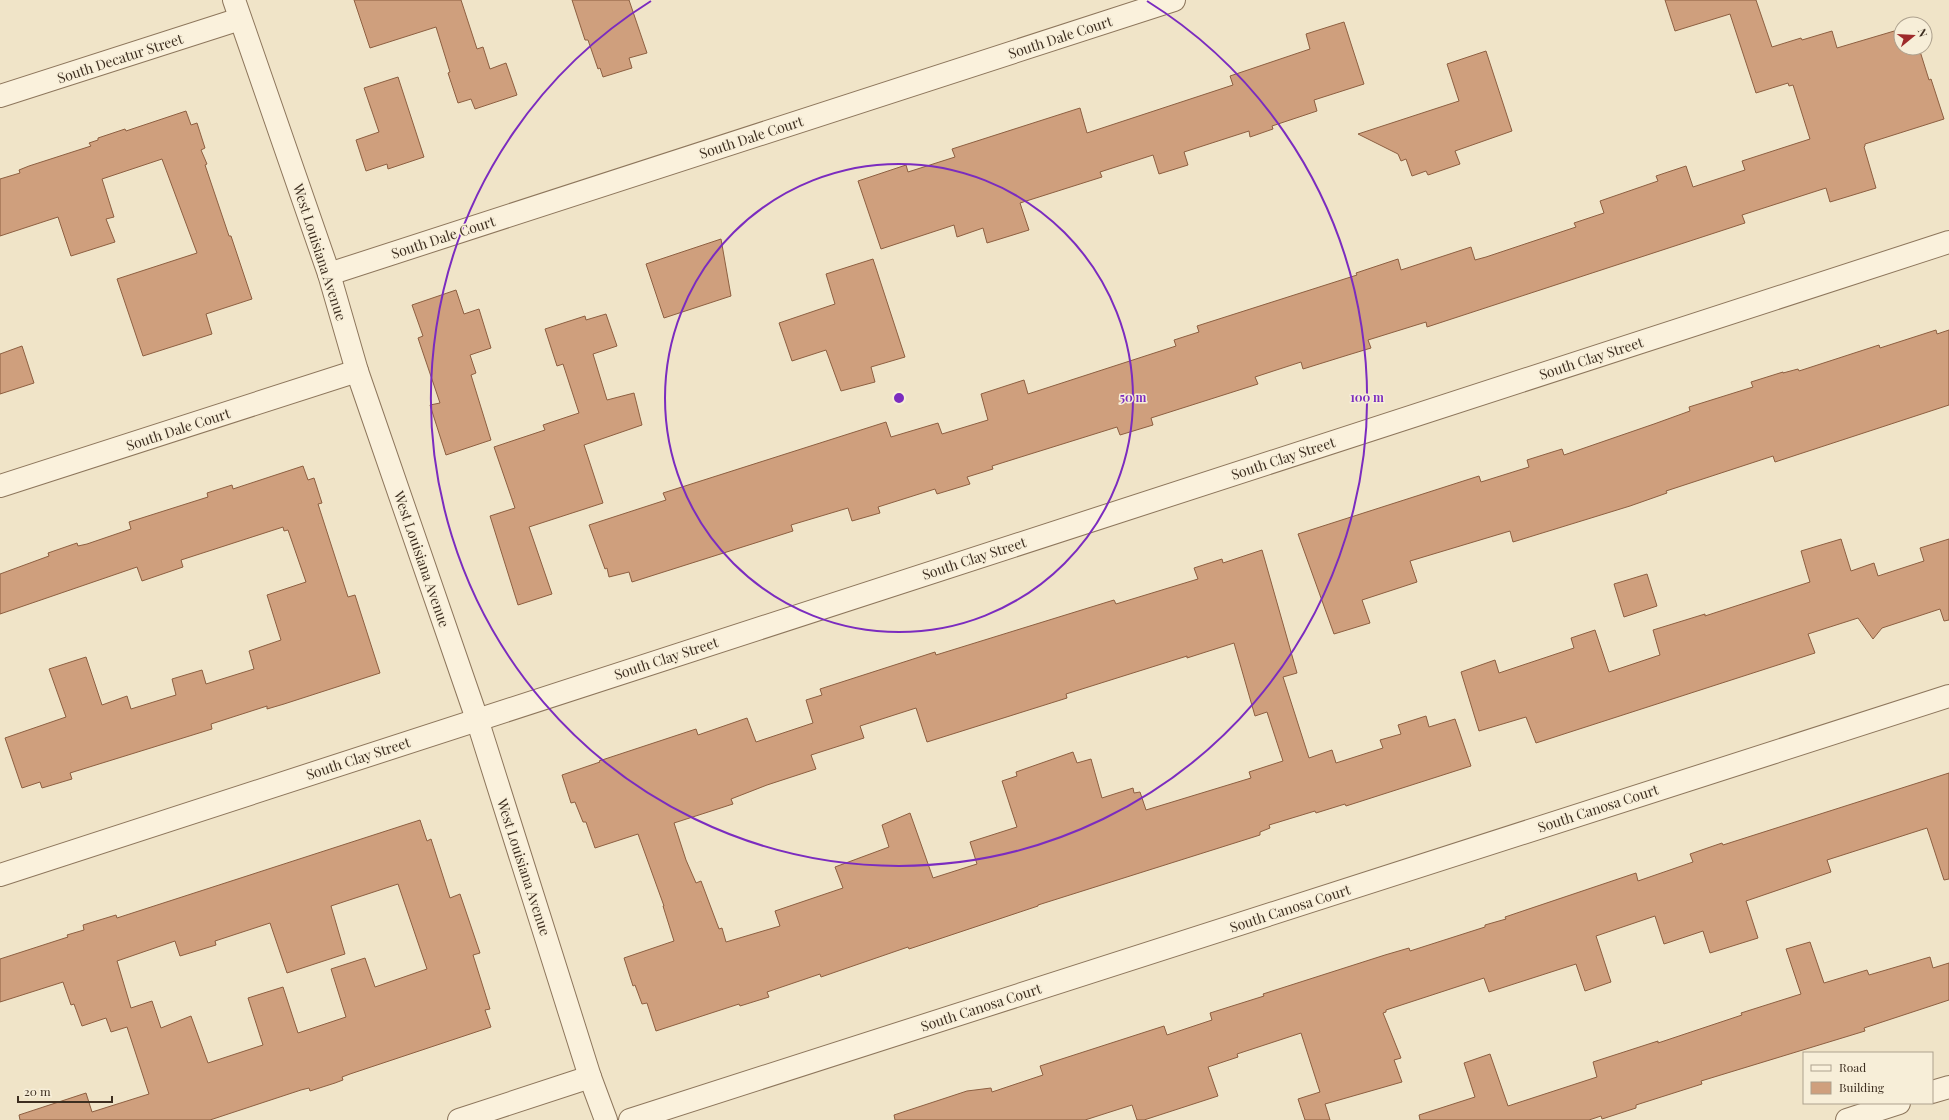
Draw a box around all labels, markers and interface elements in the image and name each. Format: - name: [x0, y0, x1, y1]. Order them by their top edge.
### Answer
- street label: South Dale Court: [1006, 11, 1115, 63]
- north arrow: [1893, 16, 1933, 56]
- text: N: [1915, 27, 1931, 39]
- street label: South Decatur Street: [55, 28, 186, 87]
- street label: South Dale Court: [697, 111, 806, 163]
- street label: West Louisiana Avenue: [289, 180, 351, 323]
- street label: South Dale Court: [389, 211, 498, 263]
- street label: South Clay Street: [1537, 332, 1646, 384]
- text: 50 m: [1120, 389, 1147, 405]
- text: 100 m: [1350, 389, 1384, 405]
- centre of rings: [892, 391, 906, 405]
- street label: South Dale Court: [124, 403, 233, 455]
- street label: South Clay Street: [1229, 432, 1338, 484]
- street label: West Louisiana Avenue: [389, 487, 454, 630]
- street label: South Clay Street: [920, 532, 1029, 584]
- street label: South Clay Street: [612, 632, 721, 684]
- street label: South Clay Street: [304, 732, 413, 784]
- street label: South Canosa Court: [1535, 779, 1662, 836]
- street label: West Louisiana Avenue: [493, 795, 555, 938]
- street label: South Canosa Court: [1227, 879, 1354, 936]
- street label: South Canosa Court: [918, 978, 1045, 1035]
- legend: [1803, 1052, 1933, 1104]
- text: Road: [1839, 1059, 1866, 1075]
- scale bar: [18, 1078, 112, 1104]
- text: Building: [1839, 1079, 1885, 1095]
- text: 20 m: [24, 1083, 51, 1099]

